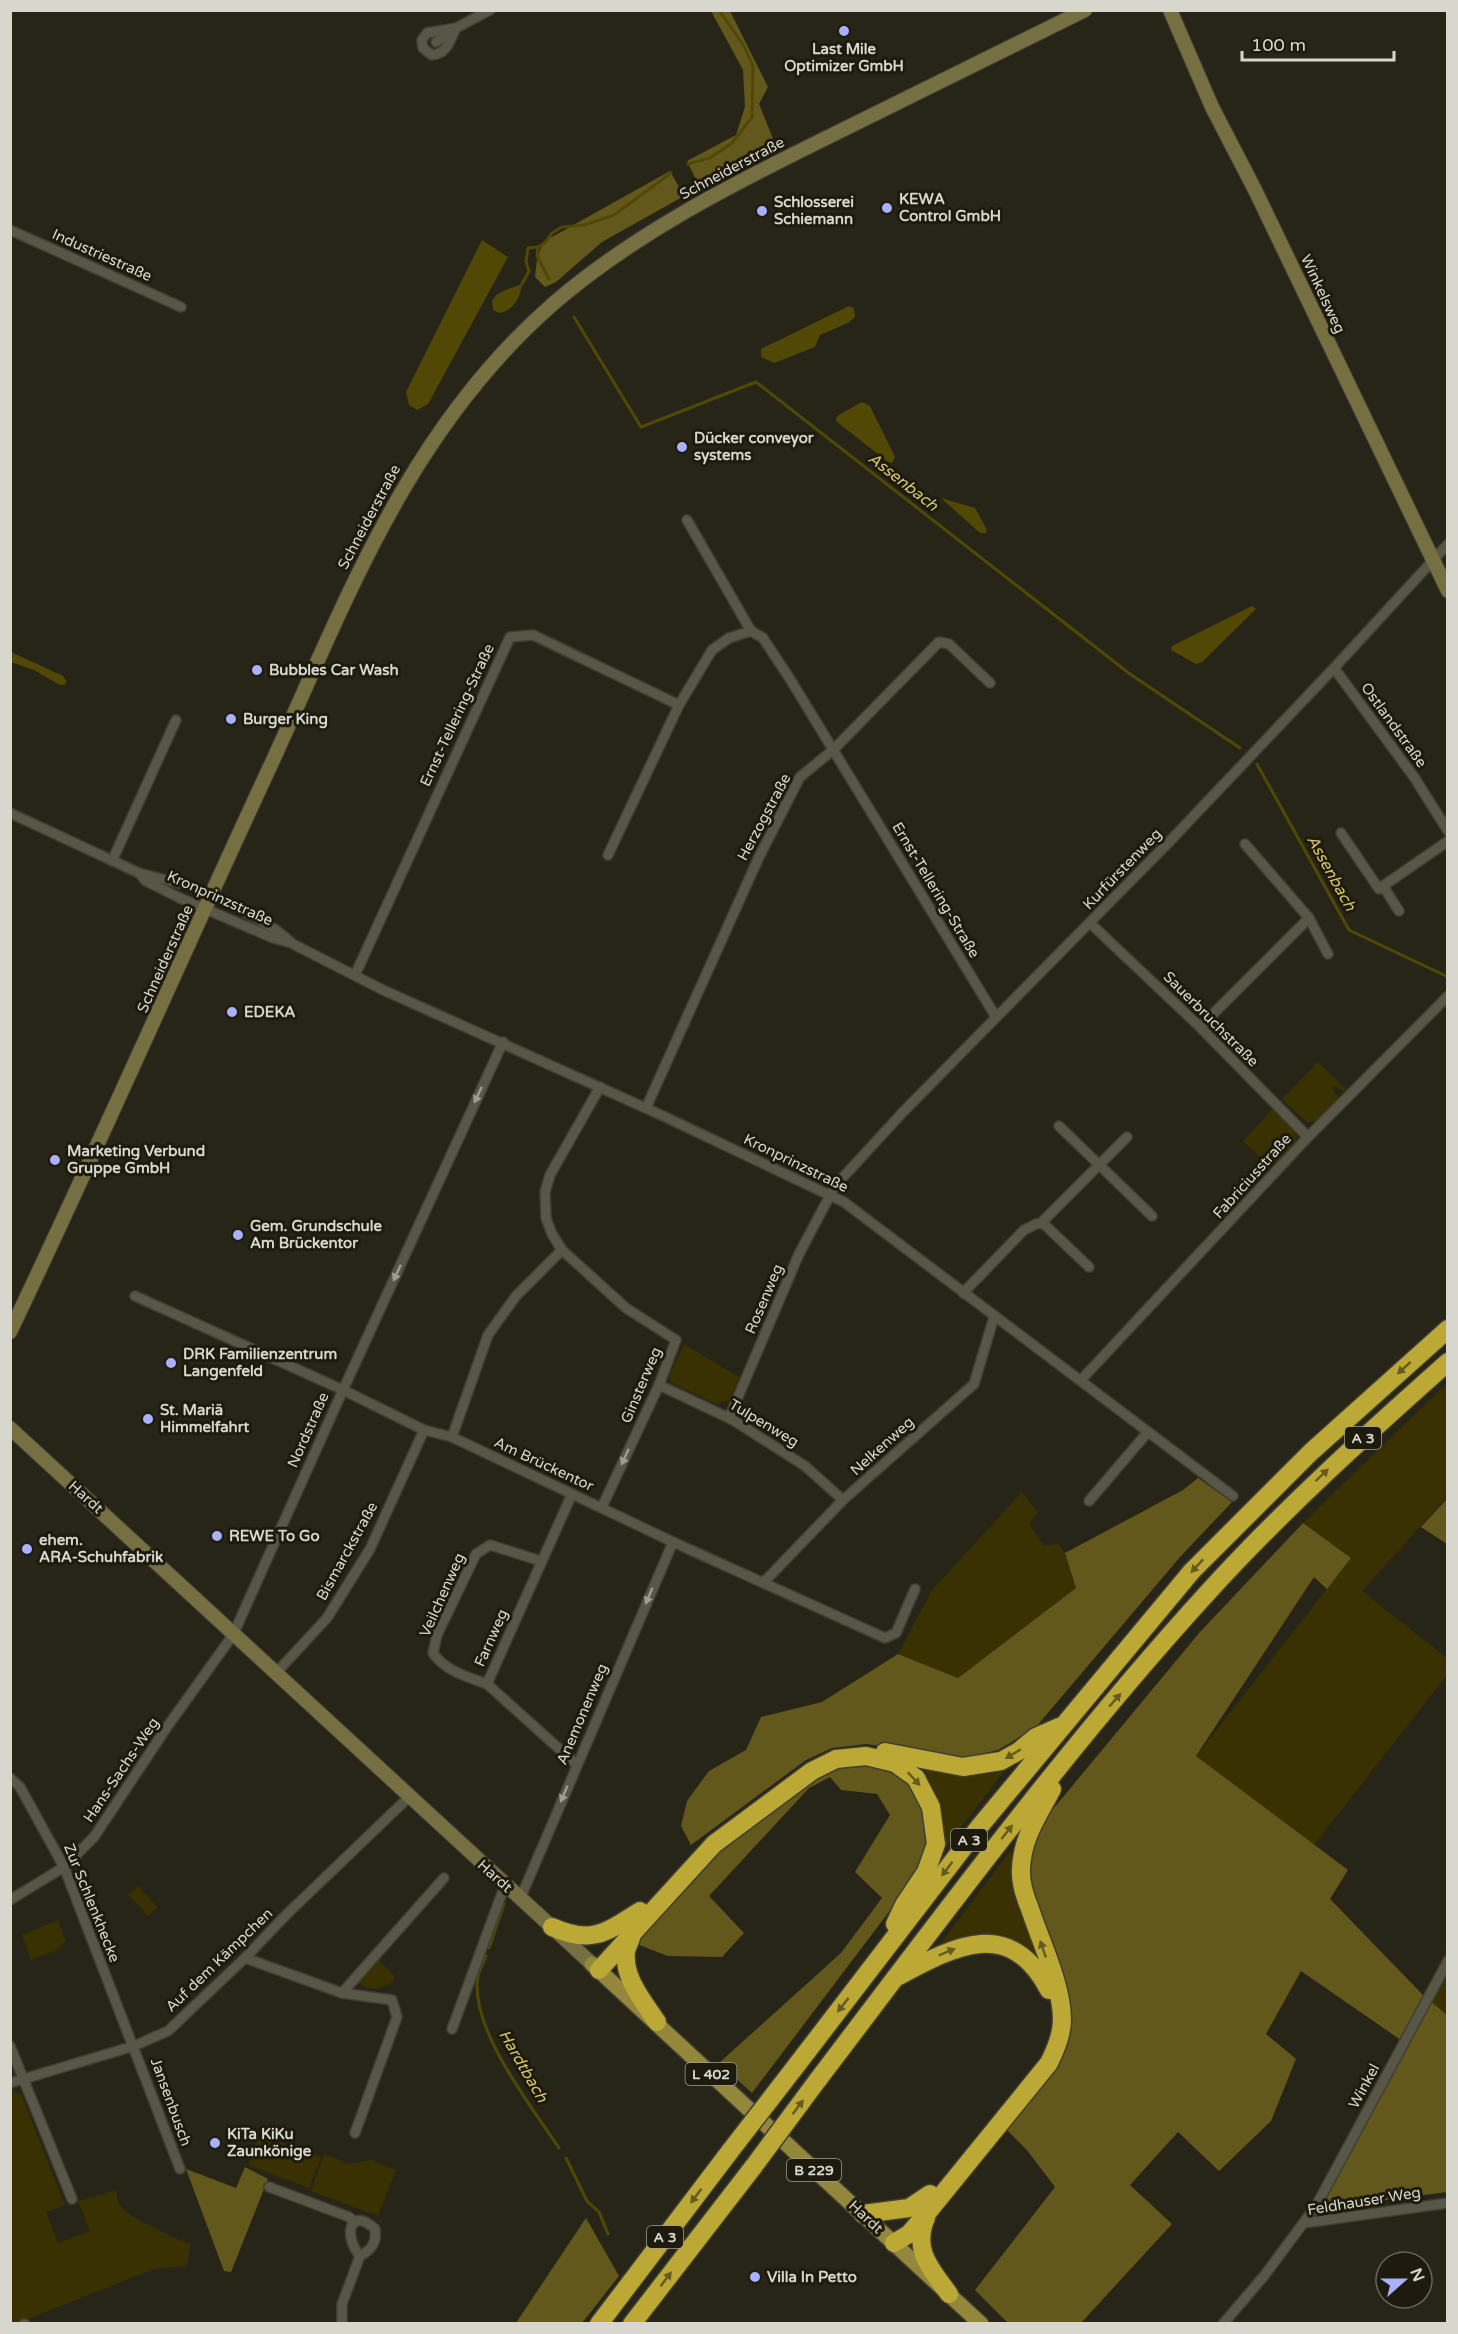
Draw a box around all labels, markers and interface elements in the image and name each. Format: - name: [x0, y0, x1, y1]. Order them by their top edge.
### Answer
- marker: Last Mile Optimizer GmbH: [837, 24, 851, 38]
- scale bar: [1242, 24, 1394, 62]
- text: 100 m: [1251, 34, 1306, 56]
- place label: Last Mile Optimizer GmbH: [784, 40, 904, 76]
- street label: Schneiderstraße: [677, 133, 787, 203]
- place label: KEWA Control GmbH: [899, 190, 1001, 225]
- place label: Schlosserei Schiemann: [774, 193, 854, 228]
- marker: KEWA Control GmbH: [880, 201, 894, 215]
- marker: Schlosserei Schiemann: [755, 204, 769, 218]
- street label: Industriestraße: [49, 225, 155, 285]
- street label: Winkelsweg: [1297, 252, 1349, 336]
- place label: Dücker conveyor systems: [694, 429, 814, 465]
- marker: Dücker conveyor systems: [675, 440, 689, 454]
- water label: Assenbach: [864, 448, 943, 516]
- street label: Schneiderstraße: [334, 462, 404, 572]
- street label: Ernst-Tellering-Straße: [416, 641, 498, 789]
- place label: Bubbles Car Wash: [269, 661, 399, 679]
- marker: Bubbles Car Wash: [250, 663, 264, 677]
- street label: Ostlandstraße: [1357, 679, 1431, 771]
- place label: Burger King: [243, 710, 328, 729]
- marker: Burger King: [224, 712, 238, 726]
- street label: Herzogstraße: [734, 770, 794, 864]
- street label: Ernst-Tellering-Straße: [888, 819, 984, 961]
- street label: Kurfürstenweg: [1079, 825, 1165, 913]
- water label: Assenbach: [1302, 832, 1361, 915]
- street label: Kronprinzstraße: [164, 867, 276, 929]
- street label: Schneiderstraße: [133, 902, 197, 1016]
- street label: Sauerbruchstraße: [1160, 968, 1262, 1070]
- place label: EDEKA: [244, 1003, 295, 1021]
- marker: EDEKA: [225, 1005, 239, 1019]
- one-way arrow: [473, 1087, 483, 1105]
- street label: Kronprinzstraße: [741, 1130, 851, 1196]
- street label: Fabriciusstraße: [1209, 1130, 1295, 1222]
- place label: Marketing Verbund Gruppe GmbH: [67, 1142, 205, 1178]
- marker: Marketing Verbund Gruppe GmbH: [48, 1153, 62, 1167]
- place label: Gem. Grundschule Am Brückentor: [250, 1217, 382, 1252]
- marker: Gem. Grundschule Am Brückentor: [231, 1228, 245, 1242]
- street label: Rosenweg: [741, 1261, 787, 1337]
- one-way arrow: [392, 1264, 401, 1281]
- street label: Ginsterweg: [617, 1344, 665, 1426]
- place label: DRK Familienzentrum Langenfeld: [183, 1345, 337, 1381]
- marker: DRK Familienzentrum Langenfeld: [164, 1356, 178, 1370]
- one-way arrow: [1397, 1361, 1412, 1374]
- street label: Nordstraße: [283, 1390, 333, 1470]
- street label: Tulpenweg: [726, 1395, 802, 1451]
- place label: St. Mariä Himmelfahrt: [160, 1401, 249, 1436]
- marker: St. Mariä Himmelfahrt: [141, 1412, 155, 1426]
- street label: Nelkenweg: [847, 1413, 917, 1479]
- road number: A 3: [1345, 1427, 1381, 1449]
- street label: Am Brückentor: [491, 1433, 597, 1495]
- one-way arrow: [621, 1449, 630, 1466]
- one-way arrow: [1315, 1468, 1330, 1482]
- street label: Hardt: [65, 1477, 107, 1517]
- street label: Bismarckstraße: [313, 1499, 381, 1603]
- place label: REWE To Go: [229, 1527, 320, 1545]
- marker: REWE To Go: [210, 1529, 224, 1543]
- place label: ehem. ARA-Schuhfabrik: [39, 1531, 163, 1566]
- marker: ehem. ARA-Schuhfabrik: [20, 1542, 34, 1556]
- street label: Veilchenweg: [415, 1550, 469, 1640]
- one-way arrow: [1191, 1558, 1204, 1573]
- one-way arrow: [645, 1587, 654, 1604]
- street label: Farnweg: [470, 1607, 512, 1669]
- street label: Anemonenweg: [553, 1661, 611, 1767]
- one-way arrow: [1108, 1693, 1121, 1708]
- street label: Hans-Sachs-Weg: [79, 1714, 163, 1826]
- one-way arrow: [1004, 1749, 1021, 1759]
- one-way arrow: [907, 1771, 921, 1786]
- one-way arrow: [559, 1785, 568, 1803]
- one-way arrow: [1000, 1825, 1013, 1840]
- road number: A 3: [951, 1829, 987, 1851]
- street label: Zur Schlenkhecke: [60, 1841, 124, 1965]
- street label: Hardt: [474, 1856, 516, 1896]
- one-way arrow: [942, 1861, 954, 1876]
- street label: Auf dem Kämpchen: [162, 1904, 276, 2016]
- one-way arrow: [1038, 1940, 1048, 1958]
- one-way arrow: [938, 1947, 956, 1957]
- one-way arrow: [837, 1997, 850, 2013]
- water label: Hardtbach: [494, 2026, 552, 2107]
- street label: Jansenbusch: [147, 2056, 195, 2148]
- street label: Winkel: [1345, 2061, 1383, 2111]
- road number: L 402: [686, 2063, 736, 2085]
- one-way arrow: [791, 2100, 803, 2115]
- place label: KiTa KiKu Zaunkönige: [227, 2125, 312, 2161]
- marker: KiTa KiKu Zaunkönige: [208, 2136, 222, 2150]
- road number: B 229: [787, 2159, 841, 2181]
- street label: Feldhauser Weg: [1306, 2183, 1422, 2219]
- one-way arrow: [690, 2188, 702, 2204]
- street label: Hardt: [845, 2197, 887, 2238]
- road number: A 3: [647, 2226, 683, 2248]
- north arrow: [1374, 2250, 1434, 2310]
- text: N: [1405, 2265, 1429, 2285]
- place label: Villa In Petto: [767, 2268, 857, 2286]
- marker: Villa In Petto: [748, 2270, 762, 2284]
- one-way arrow: [660, 2271, 672, 2287]

